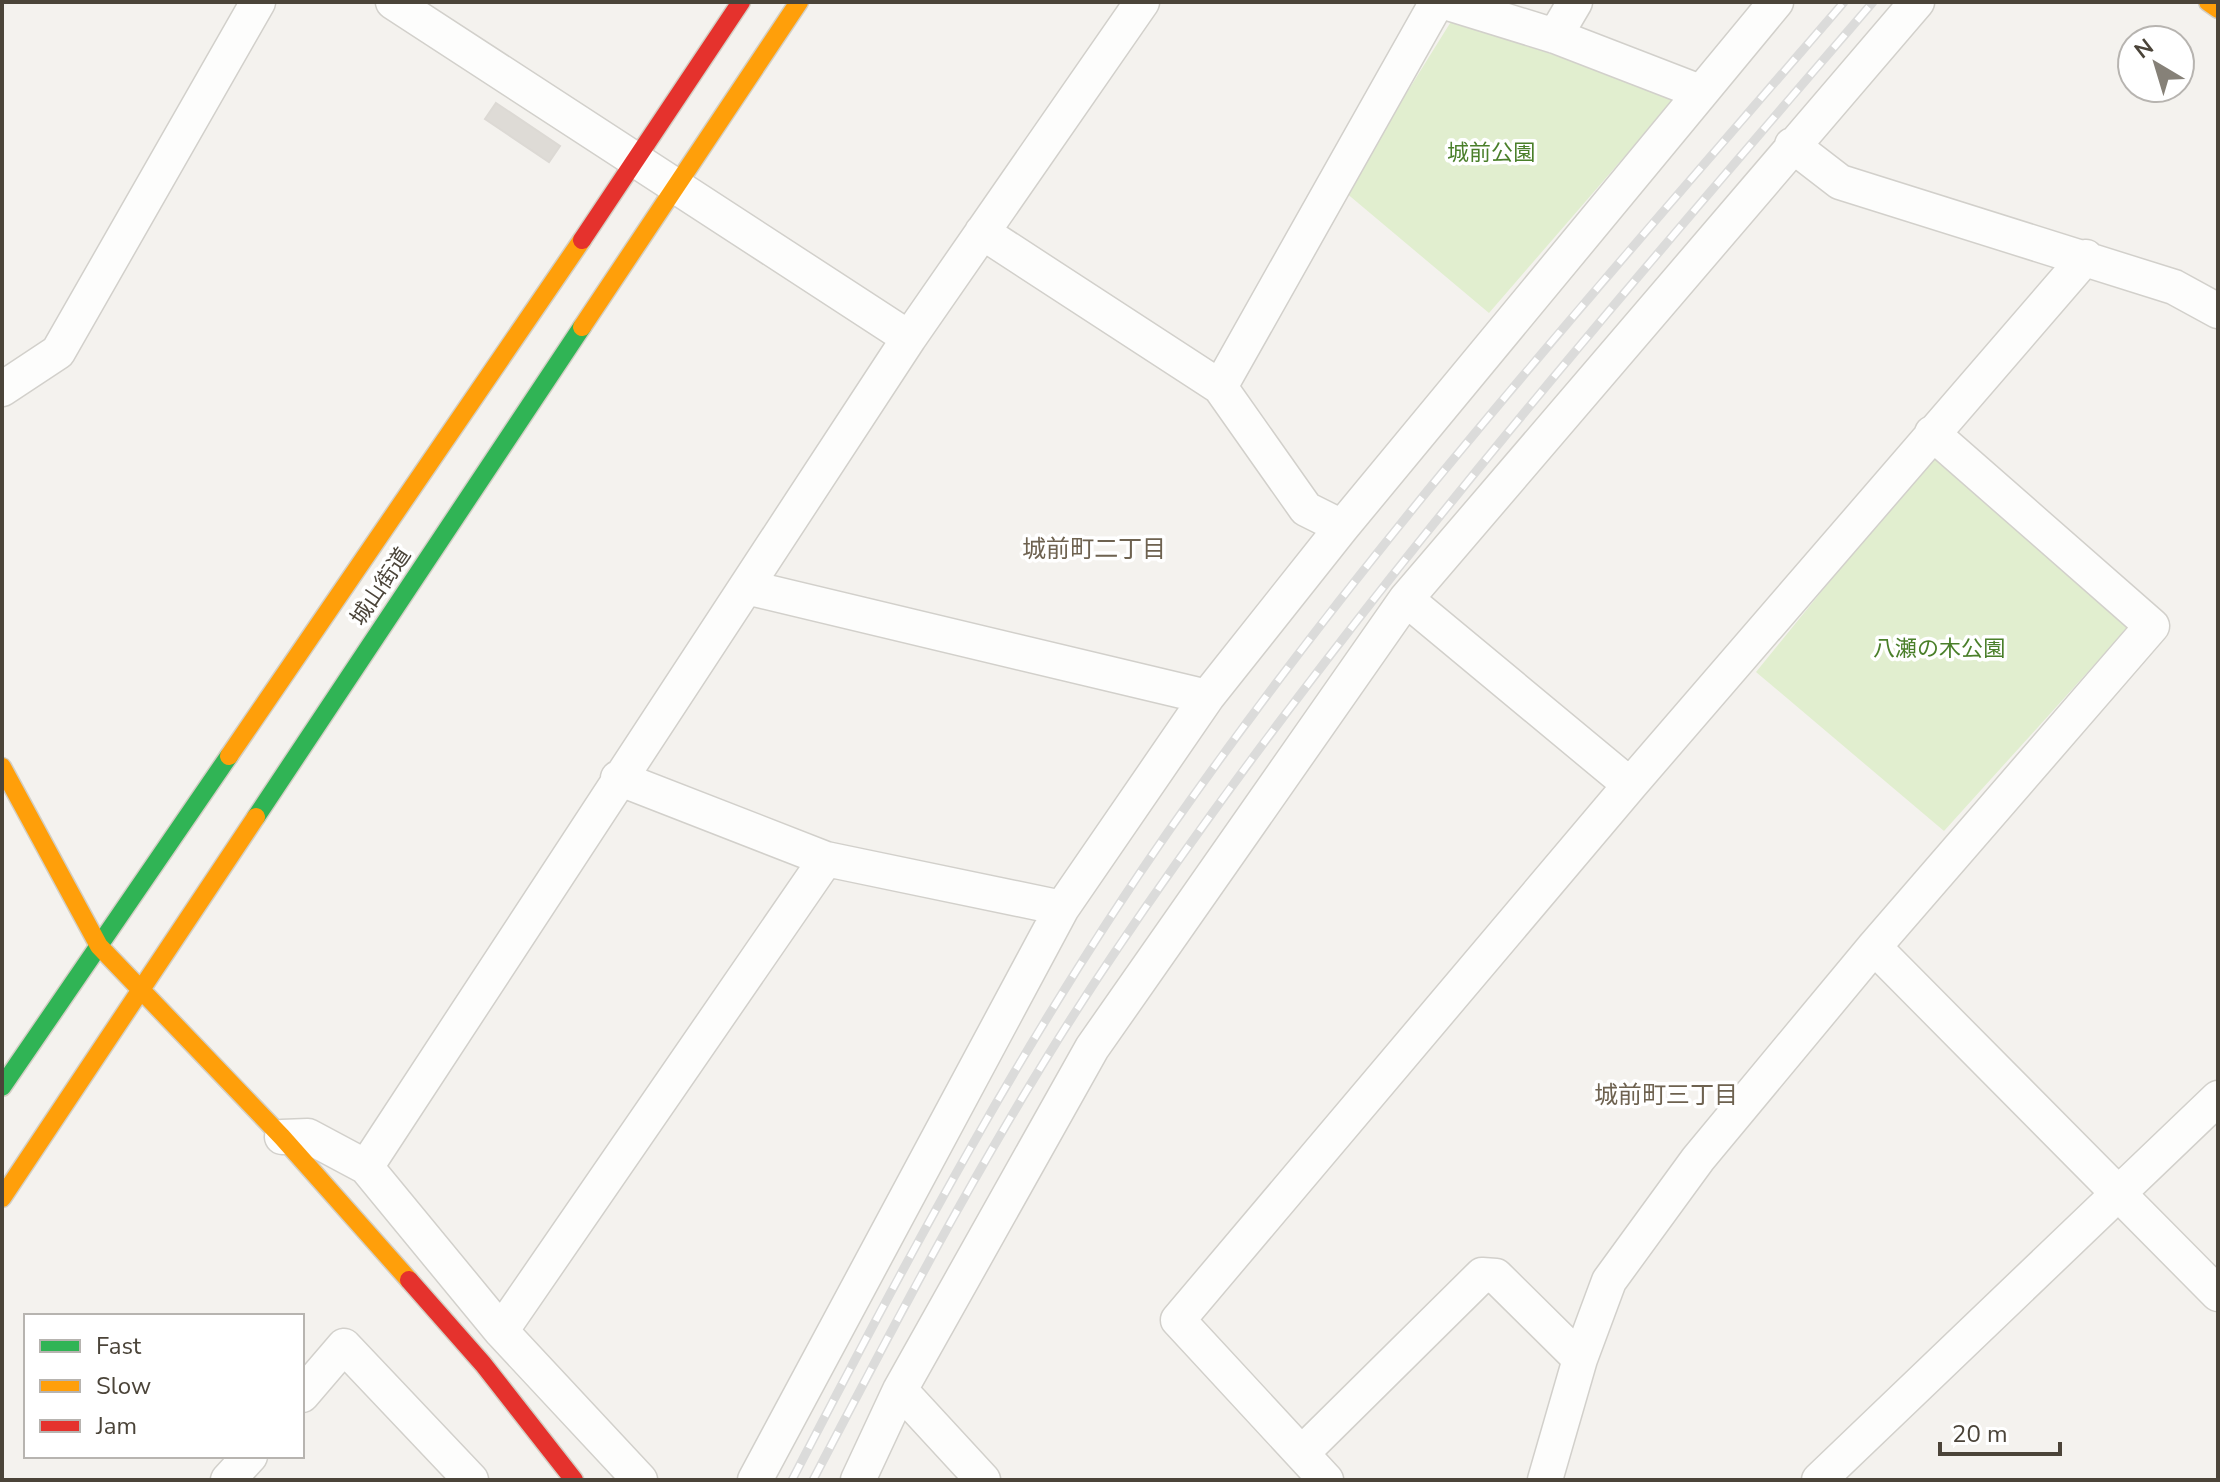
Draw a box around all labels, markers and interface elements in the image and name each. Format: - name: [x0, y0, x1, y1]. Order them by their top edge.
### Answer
- north arrow: [2116, 24, 2196, 104]
- text: N: [2129, 32, 2160, 66]
- park label: 城前公園: [1447, 138, 1535, 168]
- district label: 城前町二丁目: [1022, 533, 1166, 565]
- street label: 城山街道: [344, 542, 418, 631]
- park label: 八瀬の木公園: [1873, 634, 2005, 664]
- district label: 城前町三丁目: [1594, 1079, 1738, 1111]
- legend: [24, 1314, 304, 1458]
- text: Fast: [96, 1330, 142, 1362]
- text: Slow: [96, 1370, 151, 1402]
- scale bar: [1940, 1406, 2060, 1456]
- text: Jam: [95, 1410, 137, 1442]
- text: 20 m: [1952, 1418, 2008, 1450]

